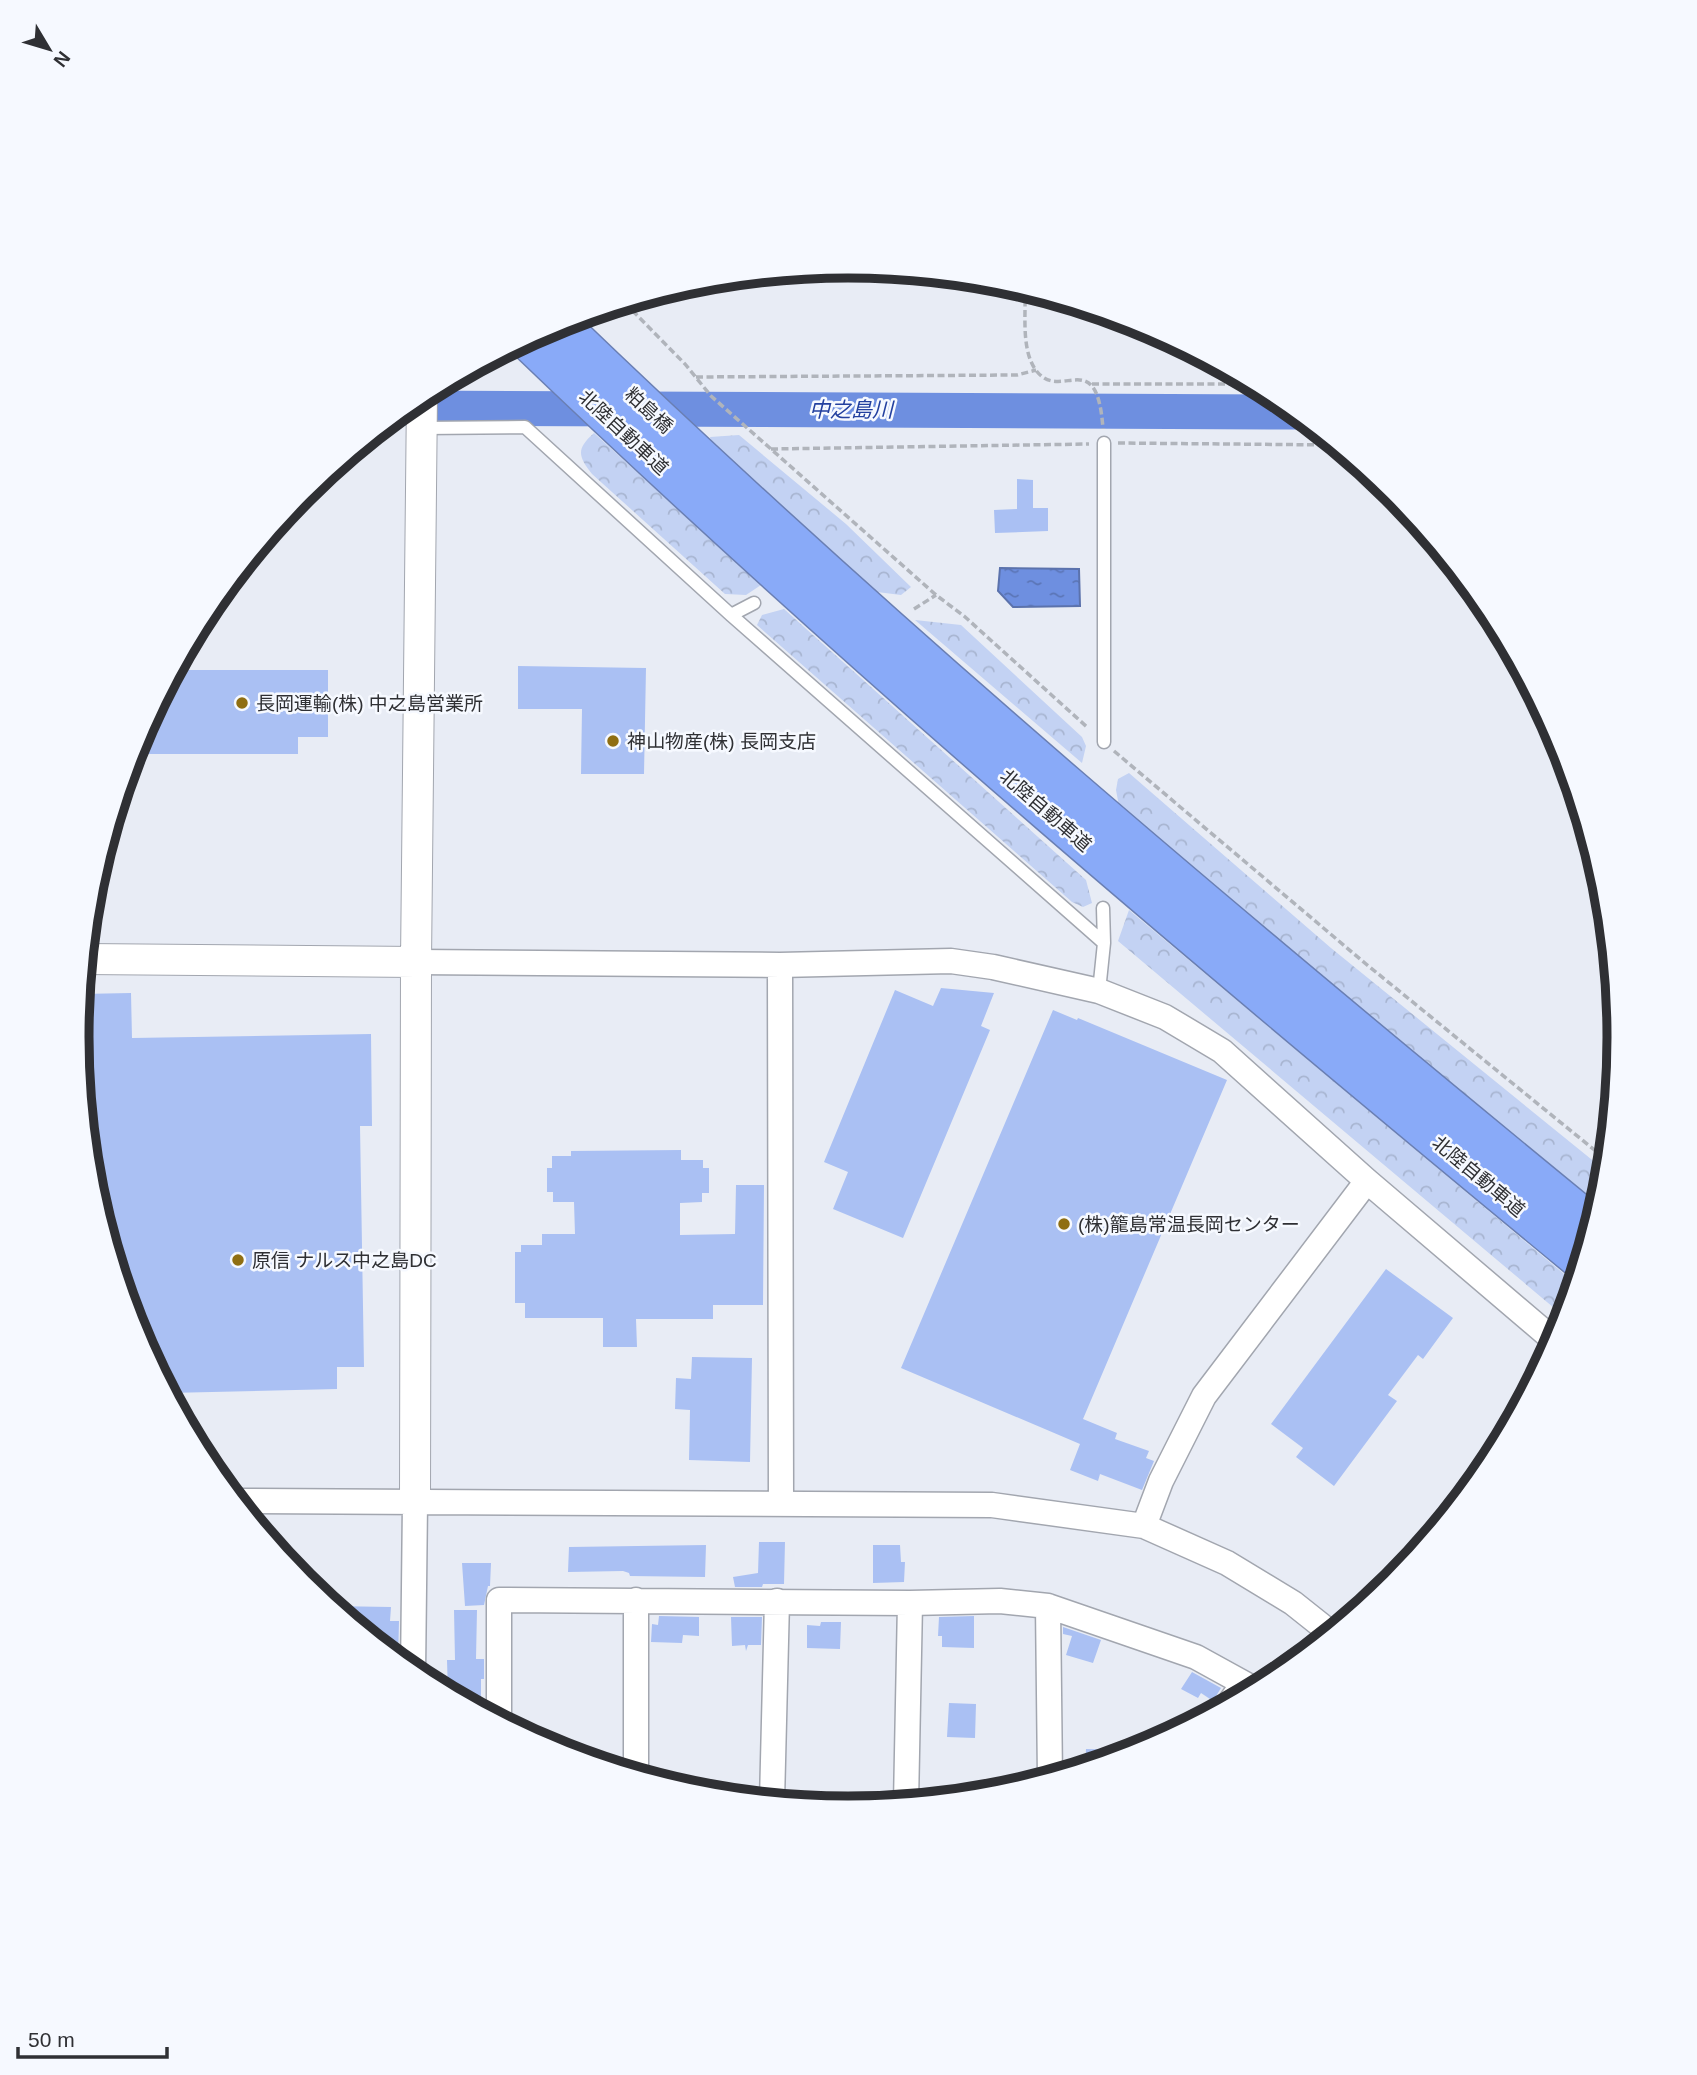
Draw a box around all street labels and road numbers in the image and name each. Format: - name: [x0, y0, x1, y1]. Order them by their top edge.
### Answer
- street label: 粕島橋: [621, 383, 677, 437]
- street label: 北陸自動車道: [575, 386, 673, 479]
- street label: 北陸自動車道: [996, 765, 1096, 856]
- street label: 北陸自動車道: [1428, 1132, 1529, 1221]

